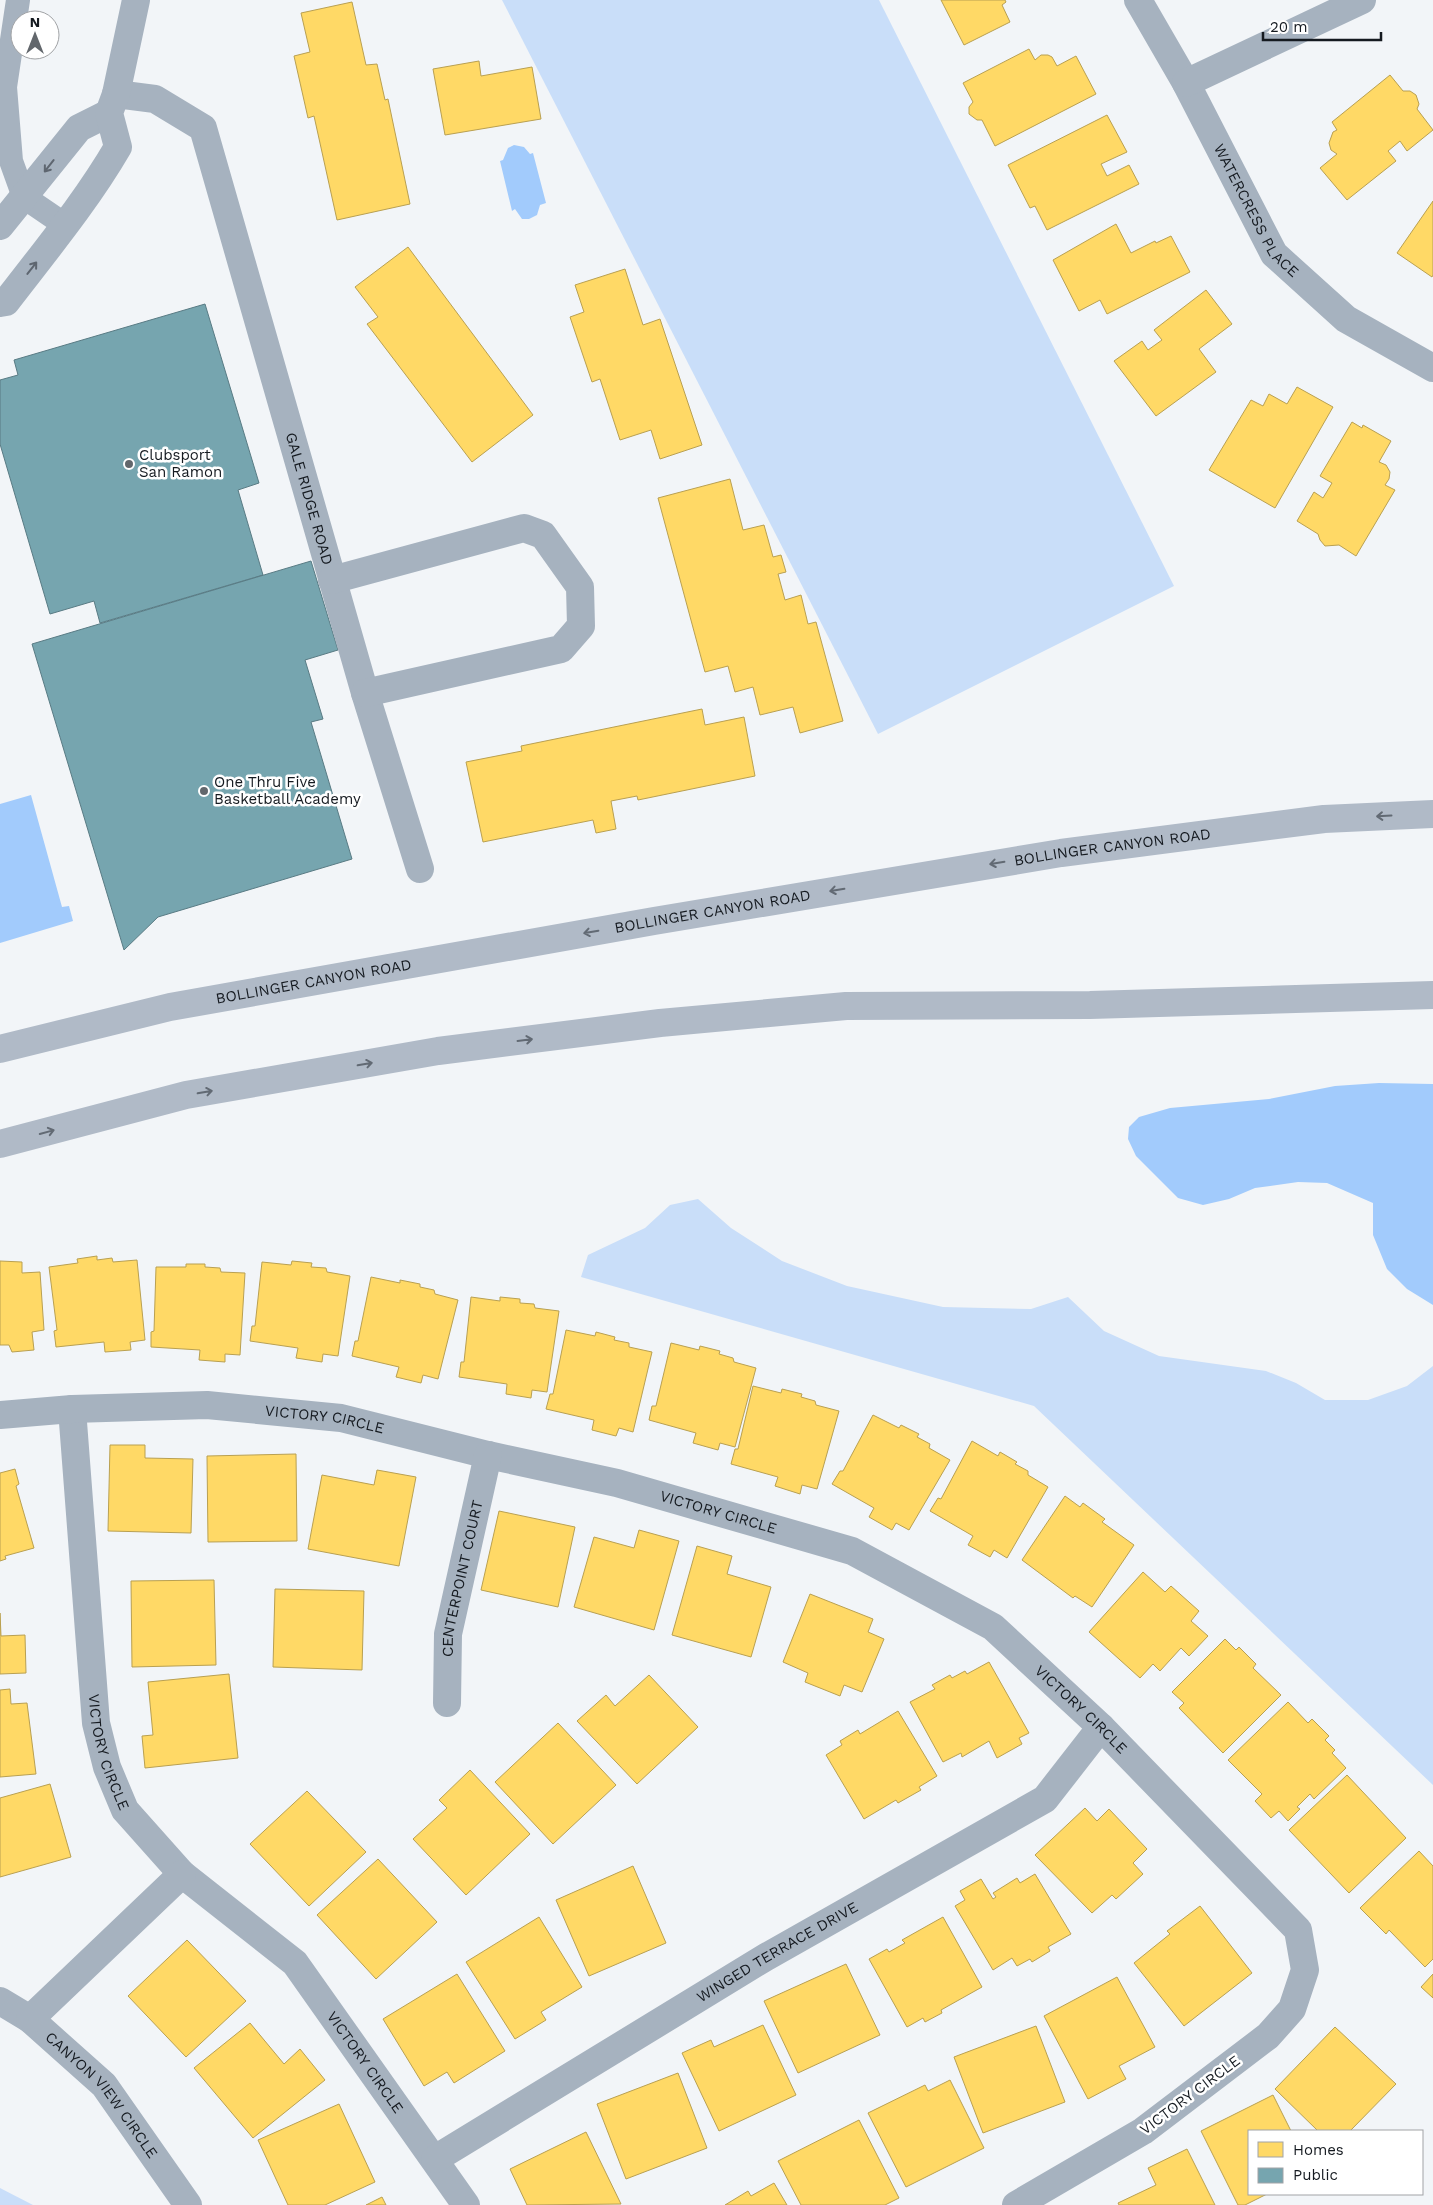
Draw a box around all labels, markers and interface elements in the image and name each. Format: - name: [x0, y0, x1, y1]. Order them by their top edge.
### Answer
- north arrow: [10, 10, 60, 60]
- scale bar: [1263, 10, 1380, 42]
- text: N: [30, 14, 40, 30]
- text: 20 m: [1270, 18, 1308, 36]
- street label: WATERCRESS PLACE: [1210, 141, 1302, 281]
- one-way arrow: [43, 159, 54, 172]
- one-way arrow: [27, 261, 37, 275]
- street label: GALE RIDGE ROAD: [282, 430, 337, 567]
- place label: Clubsport San Ramon: [139, 446, 222, 481]
- marker: Clubsport San Ramon: [123, 458, 135, 470]
- place label: One Thru Five Basketball Academy: [214, 773, 361, 808]
- marker: One Thru Five Basketball Academy: [198, 785, 210, 797]
- one-way arrow: [1377, 811, 1393, 821]
- street label: BOLLINGER CANYON ROAD: [1013, 825, 1212, 870]
- one-way arrow: [990, 859, 1006, 869]
- street label: BOLLINGER CANYON ROAD: [613, 886, 812, 937]
- one-way arrow: [830, 886, 846, 896]
- one-way arrow: [583, 927, 599, 937]
- street label: BOLLINGER CANYON ROAD: [214, 955, 413, 1008]
- one-way arrow: [517, 1035, 533, 1045]
- one-way arrow: [356, 1058, 372, 1068]
- one-way arrow: [196, 1087, 212, 1097]
- one-way arrow: [39, 1126, 55, 1136]
- street label: VICTORY CIRCLE: [264, 1402, 386, 1438]
- street label: VICTORY CIRCLE: [658, 1487, 779, 1538]
- street label: CENTERPOINT COURT: [439, 1498, 487, 1657]
- street label: VICTORY CIRCLE: [1031, 1661, 1131, 1758]
- street label: VICTORY CIRCLE: [85, 1693, 133, 1813]
- street label: WINGED TERRACE DRIVE: [693, 1898, 861, 2006]
- street label: VICTORY CIRCLE: [323, 2008, 407, 2117]
- street label: CANYON VIEW CIRCLE: [42, 2028, 161, 2162]
- street label: VICTORY CIRCLE: [1136, 2052, 1244, 2138]
- legend: [1248, 2130, 1423, 2195]
- text: Homes: [1293, 2141, 1344, 2159]
- text: Public: [1293, 2166, 1338, 2184]

